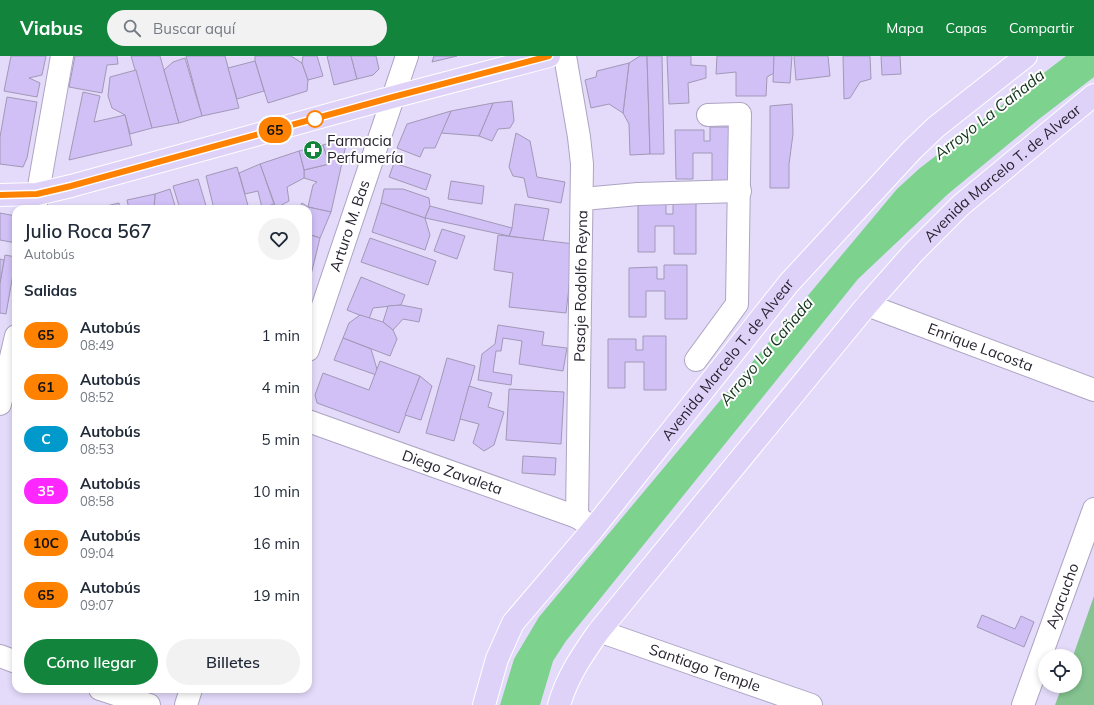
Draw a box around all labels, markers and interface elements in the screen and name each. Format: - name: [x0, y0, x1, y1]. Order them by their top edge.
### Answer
- search box: [107, 10, 387, 46]
- text: Viabus: [20, 16, 83, 40]
- icon: search: [121, 17, 143, 39]
- text: Buscar aquí: [153, 19, 235, 38]
- text: Mapa: [886, 19, 924, 37]
- text: Capas: [946, 19, 987, 37]
- text: Compartir: [1009, 19, 1074, 37]
- water label: Arroyo La Cañada: [929, 64, 1049, 164]
- street label: Avenida Marcelo T. de Alvear: [920, 99, 1085, 246]
- unlabelled marker: [306, 110, 324, 128]
- line badge: 65: [257, 117, 293, 143]
- text: 65: [267, 121, 283, 139]
- place label: Farmacia Perfumería: [327, 131, 404, 167]
- pharmacy icon: Farmacia Perfumería: [302, 139, 324, 161]
- street label: Arturo M. Bas: [325, 177, 374, 274]
- street label: Pasaje Rodolfo Reyna: [570, 210, 591, 362]
- button: heart: [258, 218, 300, 260]
- text: Julio Roca 567: [24, 219, 152, 243]
- text: Autobús: [24, 246, 75, 262]
- street label: Avenida Marcelo T. de Alvear: [657, 274, 798, 444]
- text: Salidas: [24, 281, 77, 300]
- water label: Arroyo La Cañada: [714, 293, 817, 410]
- text: Autobús: [80, 318, 140, 337]
- street label: Enrique Lacosta: [925, 319, 1036, 375]
- text: 65: [38, 326, 54, 344]
- text: 1 min: [262, 326, 300, 345]
- text: 08:49: [80, 337, 114, 353]
- text: Autobús: [80, 370, 140, 389]
- text: 61: [38, 378, 54, 396]
- text: 4 min: [262, 378, 300, 397]
- text: 08:52: [80, 389, 114, 405]
- text: Autobús: [80, 422, 140, 441]
- text: C: [41, 430, 51, 448]
- text: 5 min: [262, 430, 300, 449]
- text: 08:53: [80, 441, 114, 457]
- street label: Diego Zavaleta: [400, 445, 505, 499]
- text: Autobús: [80, 474, 140, 493]
- text: 35: [38, 482, 54, 500]
- text: 10 min: [253, 482, 300, 501]
- text: 08:58: [80, 493, 114, 509]
- text: Autobús: [80, 526, 140, 545]
- text: 10C: [33, 534, 59, 552]
- text: 16 min: [253, 534, 300, 553]
- text: 09:04: [80, 545, 114, 561]
- street label: Ayacucho: [1041, 560, 1083, 631]
- text: Autobús: [80, 578, 140, 597]
- text: 65: [38, 586, 54, 604]
- text: 19 min: [253, 586, 300, 605]
- text: 09:07: [80, 597, 114, 613]
- button: Cómo llegar: [24, 639, 158, 685]
- button: Billetes: [166, 639, 300, 685]
- street label: Santiago Temple: [647, 639, 763, 696]
- map controls: [1038, 649, 1082, 693]
- button: locate: [1038, 649, 1082, 693]

